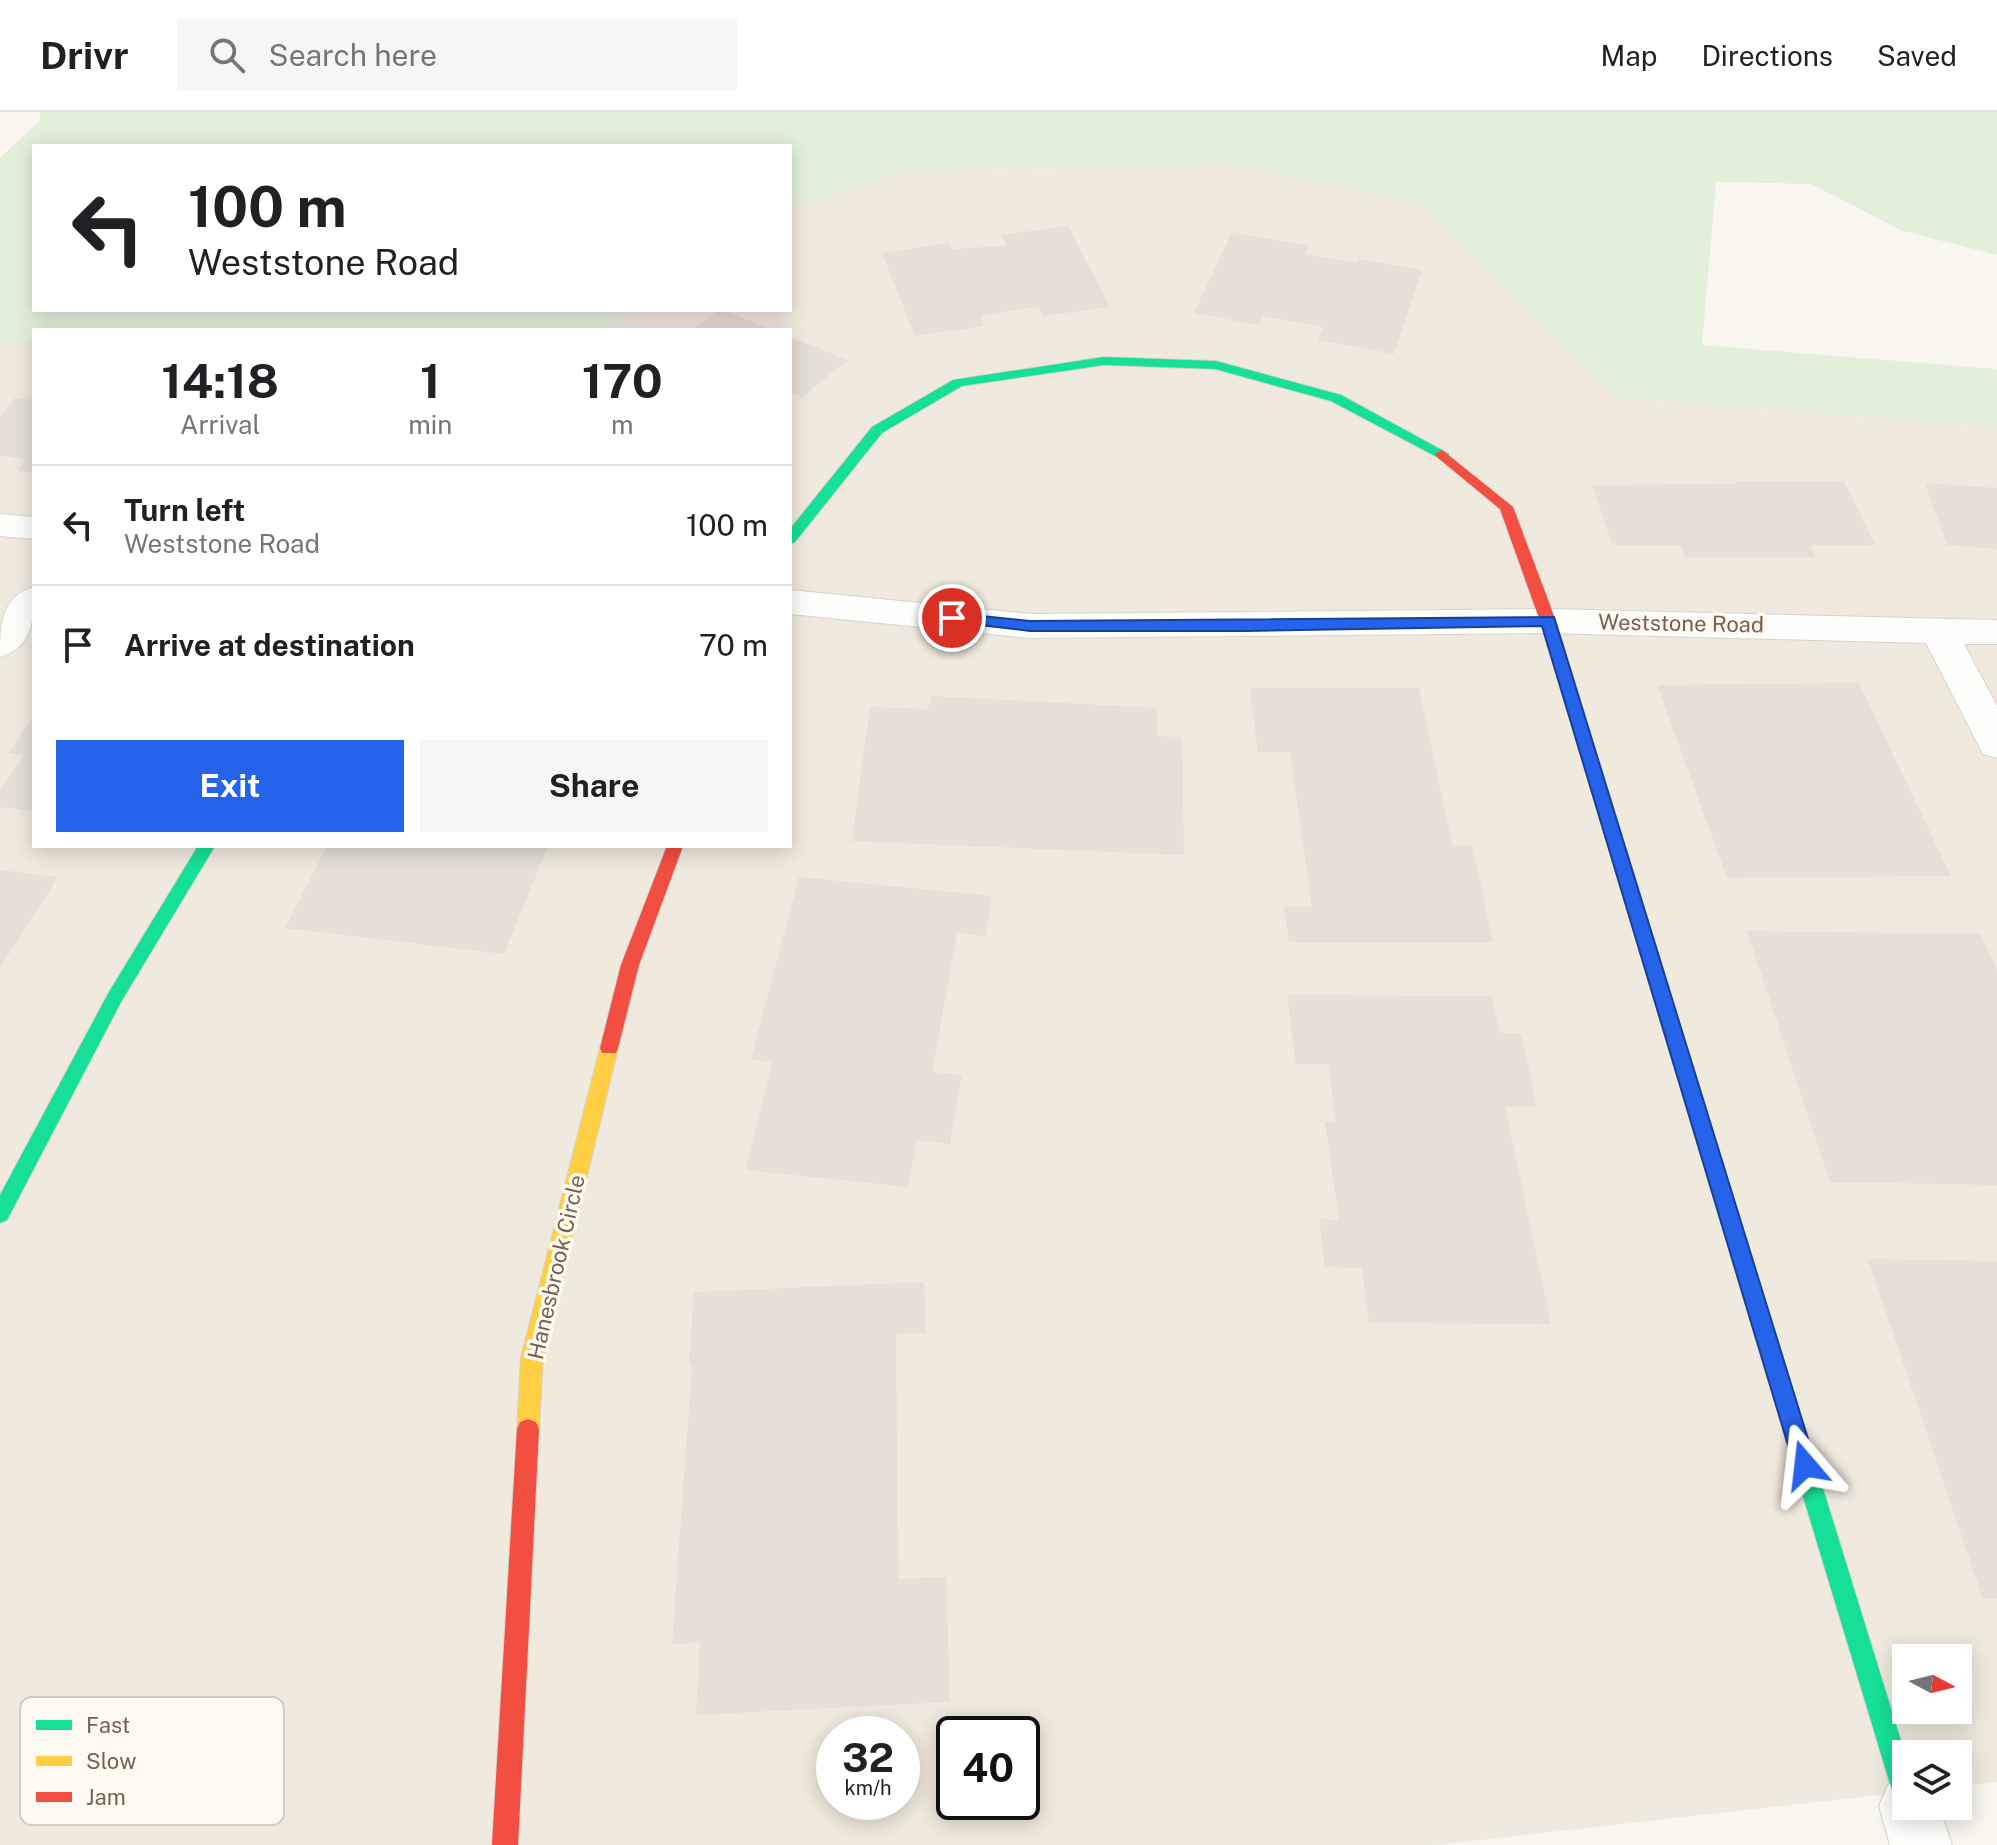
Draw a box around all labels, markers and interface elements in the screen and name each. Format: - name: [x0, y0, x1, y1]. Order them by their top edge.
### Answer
- search box: [177, 19, 737, 91]
- text: Drivr: [40, 33, 129, 78]
- icon: search: [205, 33, 249, 77]
- text: Search here: [269, 37, 437, 73]
- text: Map: [1601, 39, 1657, 72]
- text: Directions: [1701, 39, 1833, 72]
- text: Saved: [1877, 39, 1957, 72]
- text: 100 m: [188, 174, 347, 240]
- icon: left: [56, 176, 160, 280]
- text: Weststone Road: [188, 241, 459, 283]
- text: 14:18: [161, 352, 279, 409]
- text: 1: [420, 352, 441, 409]
- text: 170: [582, 352, 663, 409]
- text: Arrival: [180, 409, 260, 440]
- text: min: [408, 409, 452, 440]
- text: m: [611, 409, 633, 440]
- text: Turn left: [124, 492, 245, 528]
- icon: left: [56, 503, 100, 547]
- text: 100 m: [686, 507, 768, 543]
- text: Weststone Road: [124, 528, 320, 559]
- pin: [918, 584, 986, 652]
- icon: arrive: [930, 596, 974, 640]
- street label: Weststone Road: [1598, 609, 1764, 637]
- icon: arrive: [56, 623, 100, 667]
- text: Arrive at destination: [124, 627, 415, 663]
- text: 70 m: [699, 627, 768, 663]
- button: Exit: [56, 740, 404, 832]
- button: Share: [420, 740, 768, 832]
- street label: Hanesbrook Circle: [522, 1172, 590, 1362]
- position arrow: [1763, 1423, 1847, 1507]
- north arrow: [1892, 1644, 1972, 1724]
- map controls: [1892, 1644, 1972, 1820]
- legend: [20, 1697, 284, 1825]
- text: Fast: [86, 1712, 130, 1738]
- speed limit sign: 40: [936, 1716, 1040, 1820]
- text: 32: [842, 1734, 894, 1781]
- button: layers: [1892, 1740, 1972, 1820]
- text: Slow: [86, 1748, 136, 1774]
- text: km/h: [844, 1776, 892, 1800]
- text: Jam: [86, 1784, 126, 1810]

